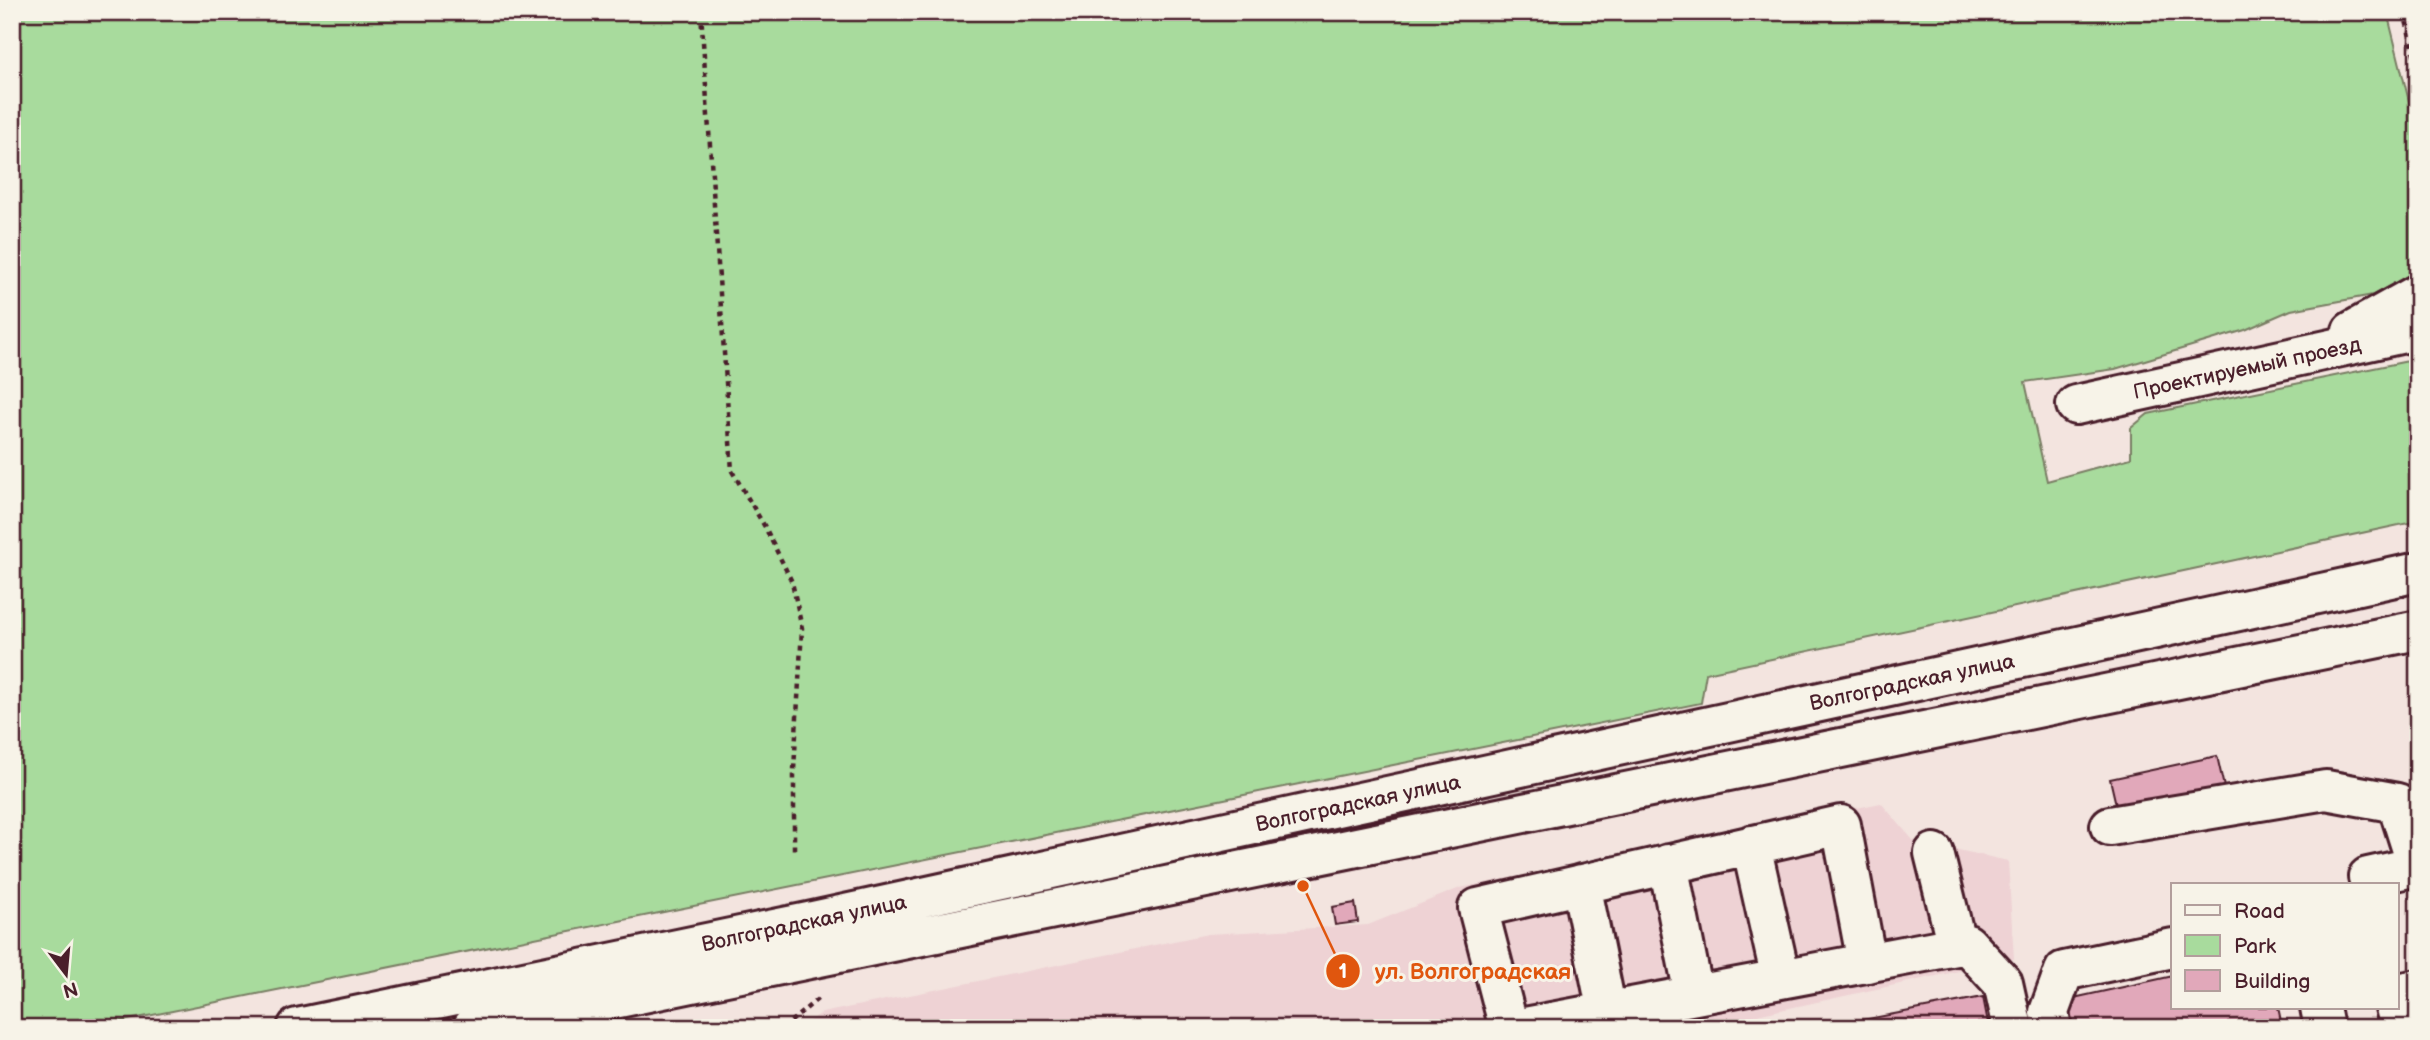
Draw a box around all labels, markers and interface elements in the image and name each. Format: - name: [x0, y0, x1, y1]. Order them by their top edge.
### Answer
- street label: Проектируемый проезд: [2131, 332, 2364, 405]
- street label: Волгоградская улица: [1807, 648, 2017, 716]
- street label: Волгоградская улица: [1253, 769, 1463, 837]
- legend: [2171, 883, 2398, 1009]
- street label: Волгоградская улица: [699, 889, 909, 957]
- text: Road: [2234, 899, 2285, 924]
- text: Park: [2234, 934, 2277, 959]
- north arrow: [32, 939, 102, 1009]
- callout: ул. Волгоградская: [1326, 949, 1585, 993]
- text: ул. Волгоградская: [1375, 958, 1571, 986]
- text: 1: [1339, 959, 1347, 984]
- text: Building: [2234, 969, 2310, 994]
- text: N: [60, 976, 80, 1002]

